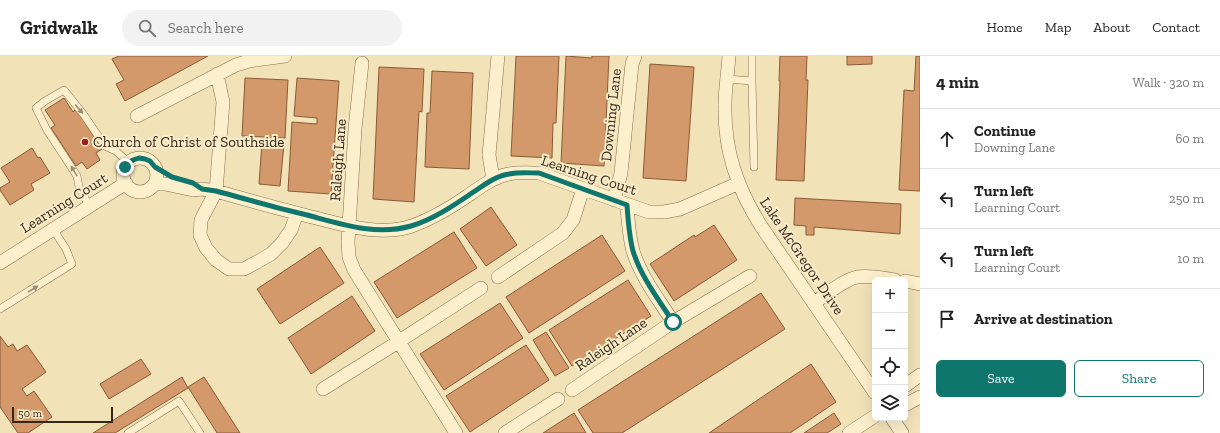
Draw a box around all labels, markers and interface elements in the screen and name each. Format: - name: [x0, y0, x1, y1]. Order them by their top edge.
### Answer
- search box: [122, 10, 402, 46]
- text: Gridwalk: [20, 16, 98, 39]
- icon: search: [136, 17, 158, 39]
- text: Search here: [168, 19, 244, 37]
- text: Home: [987, 19, 1023, 36]
- text: Map: [1045, 19, 1071, 36]
- text: About: [1093, 19, 1130, 36]
- text: Contact: [1152, 19, 1200, 36]
- street label: Downing Lane: [597, 67, 625, 163]
- text: 4 min: [936, 72, 979, 92]
- text: Walk · 320 m: [1132, 75, 1204, 90]
- one-way arrow: [75, 104, 83, 115]
- street label: Raleigh Lane: [326, 118, 350, 202]
- text: Continue: [974, 122, 1036, 140]
- icon: ahead: [936, 128, 958, 150]
- text: 60 m: [1175, 131, 1204, 146]
- place label: Church of Christ of Southside: [93, 133, 284, 151]
- marker: Church of Christ of Southside: [80, 137, 90, 147]
- text: Downing Lane: [974, 140, 1055, 155]
- street label: Learning Court: [539, 151, 639, 199]
- route end: [116, 158, 134, 176]
- one-way arrow: [70, 165, 77, 177]
- street label: Learning Court: [17, 169, 111, 237]
- text: Turn left: [974, 182, 1034, 200]
- icon: left: [936, 188, 958, 210]
- text: 250 m: [1169, 191, 1204, 206]
- street label: Lake McGregor Drive: [756, 194, 848, 318]
- text: Learning Court: [974, 200, 1060, 215]
- text: Turn left: [974, 242, 1034, 260]
- icon: left: [936, 248, 958, 270]
- text: 10 m: [1177, 251, 1204, 266]
- text: Learning Court: [974, 260, 1060, 275]
- map controls: [872, 277, 908, 421]
- button: +: [872, 277, 908, 313]
- one-way arrow: [27, 285, 39, 292]
- icon: arrive: [936, 308, 958, 330]
- text: Arrive at destination: [974, 310, 1113, 328]
- street label: Raleigh Lane: [572, 313, 650, 375]
- route start: [664, 313, 682, 331]
- button: −: [872, 313, 908, 349]
- button: locate: [872, 349, 908, 385]
- button: Save: [936, 360, 1066, 397]
- button: Share: [1074, 360, 1204, 397]
- button: layers: [872, 385, 908, 421]
- scale bar: [12, 405, 113, 424]
- text: 50 m: [18, 407, 42, 420]

